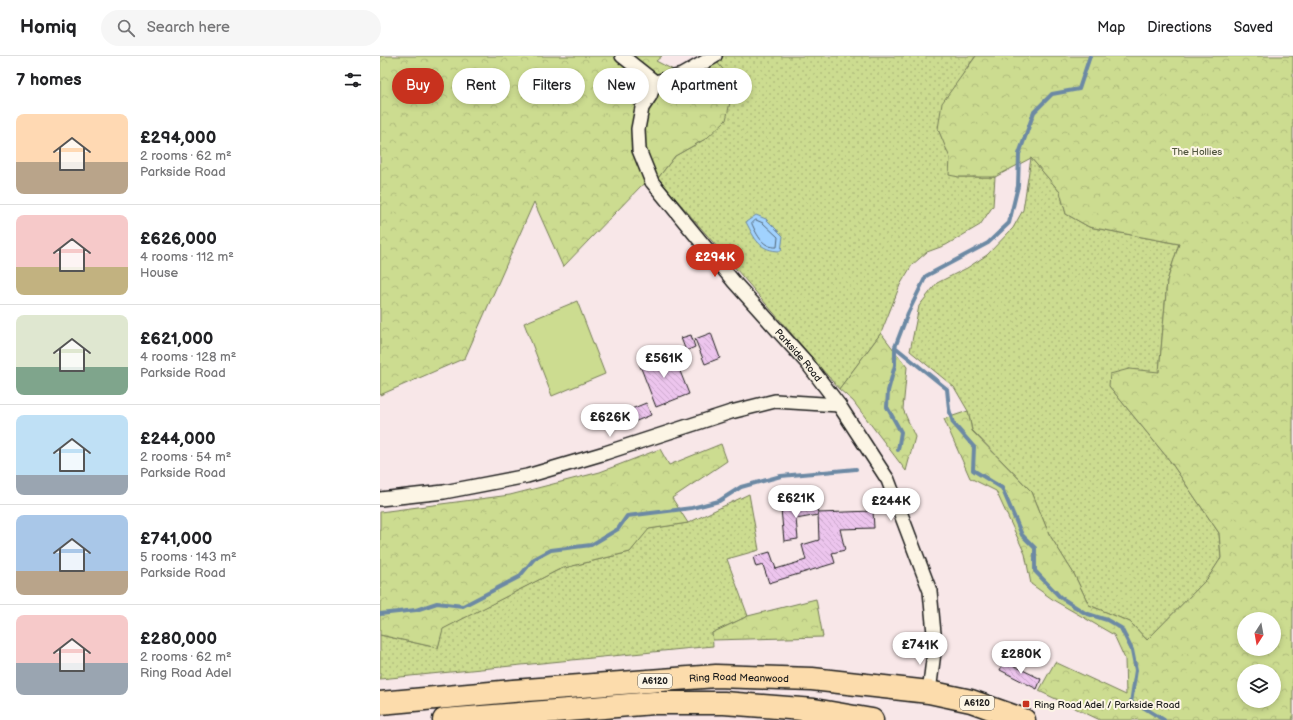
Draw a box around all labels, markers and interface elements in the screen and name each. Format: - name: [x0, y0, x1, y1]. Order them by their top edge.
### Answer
- search box: [101, 10, 381, 46]
- text: Homiq: [20, 16, 77, 39]
- icon: search: [115, 17, 137, 39]
- text: Search here: [147, 18, 230, 37]
- text: Map: [1097, 19, 1125, 36]
- text: Directions: [1147, 19, 1212, 36]
- text: Saved: [1234, 19, 1273, 36]
- chip: Buy: [392, 68, 444, 104]
- chip: Rent: [452, 68, 510, 104]
- chip: Filters: [518, 68, 585, 104]
- chip: New: [593, 68, 649, 104]
- chip: Apartment: [657, 68, 752, 104]
- icon: filters: [342, 69, 364, 91]
- text: 7 homes: [16, 70, 82, 90]
- text: £294,000: [140, 128, 216, 148]
- icon: home: [48, 130, 96, 178]
- park label: The Hollies: [1172, 146, 1222, 158]
- text: 2 rooms · 62 m²: [140, 148, 232, 164]
- text: Parkside Road: [140, 164, 226, 180]
- text: £626,000: [140, 229, 217, 249]
- icon: home: [48, 231, 96, 279]
- pin: £294K: [687, 244, 743, 278]
- text: 4 rooms · 112 m²: [140, 249, 234, 265]
- text: £294K: [695, 249, 735, 265]
- text: House: [140, 265, 178, 281]
- street label: Parkside Road: [772, 327, 824, 384]
- text: £621,000: [140, 329, 213, 349]
- icon: home: [48, 331, 96, 379]
- pin: £561K: [636, 345, 692, 379]
- text: 4 rooms · 128 m²: [140, 349, 236, 365]
- text: £561K: [645, 350, 683, 366]
- text: Parkside Road: [140, 365, 226, 381]
- pin: £626K: [582, 404, 638, 438]
- text: £626K: [590, 409, 630, 425]
- text: £244,000: [140, 429, 216, 449]
- icon: home: [48, 431, 96, 479]
- text: 2 rooms · 54 m²: [140, 449, 231, 465]
- text: Parkside Road: [140, 465, 226, 481]
- pin: £621K: [768, 485, 824, 519]
- pin: £244K: [863, 488, 919, 522]
- text: £621K: [777, 490, 815, 506]
- text: £244K: [871, 493, 911, 509]
- text: £741,000: [140, 529, 212, 549]
- icon: home: [48, 531, 96, 579]
- text: 5 rooms · 143 m²: [140, 549, 237, 565]
- text: Parkside Road: [140, 565, 226, 581]
- north arrow: [1237, 612, 1281, 656]
- map controls: [1237, 612, 1281, 708]
- text: £280,000: [140, 629, 217, 649]
- icon: home: [48, 631, 96, 679]
- pin: £741K: [892, 632, 948, 666]
- text: £741K: [902, 637, 938, 653]
- pin: £280K: [993, 641, 1049, 675]
- text: £280K: [1001, 646, 1041, 662]
- text: 2 rooms · 62 m²: [140, 649, 232, 665]
- button: layers: [1237, 664, 1281, 708]
- text: Ring Road Adel: [140, 665, 231, 681]
- street label: Ring Road Meanwood: [689, 671, 789, 685]
- road number: A6120: [638, 674, 672, 688]
- road number: A6120: [960, 696, 994, 710]
- marker: Ring Road Adel / Parkside Road: [1021, 699, 1031, 709]
- place label: Ring Road Adel / Parkside Road: [1034, 699, 1180, 711]

